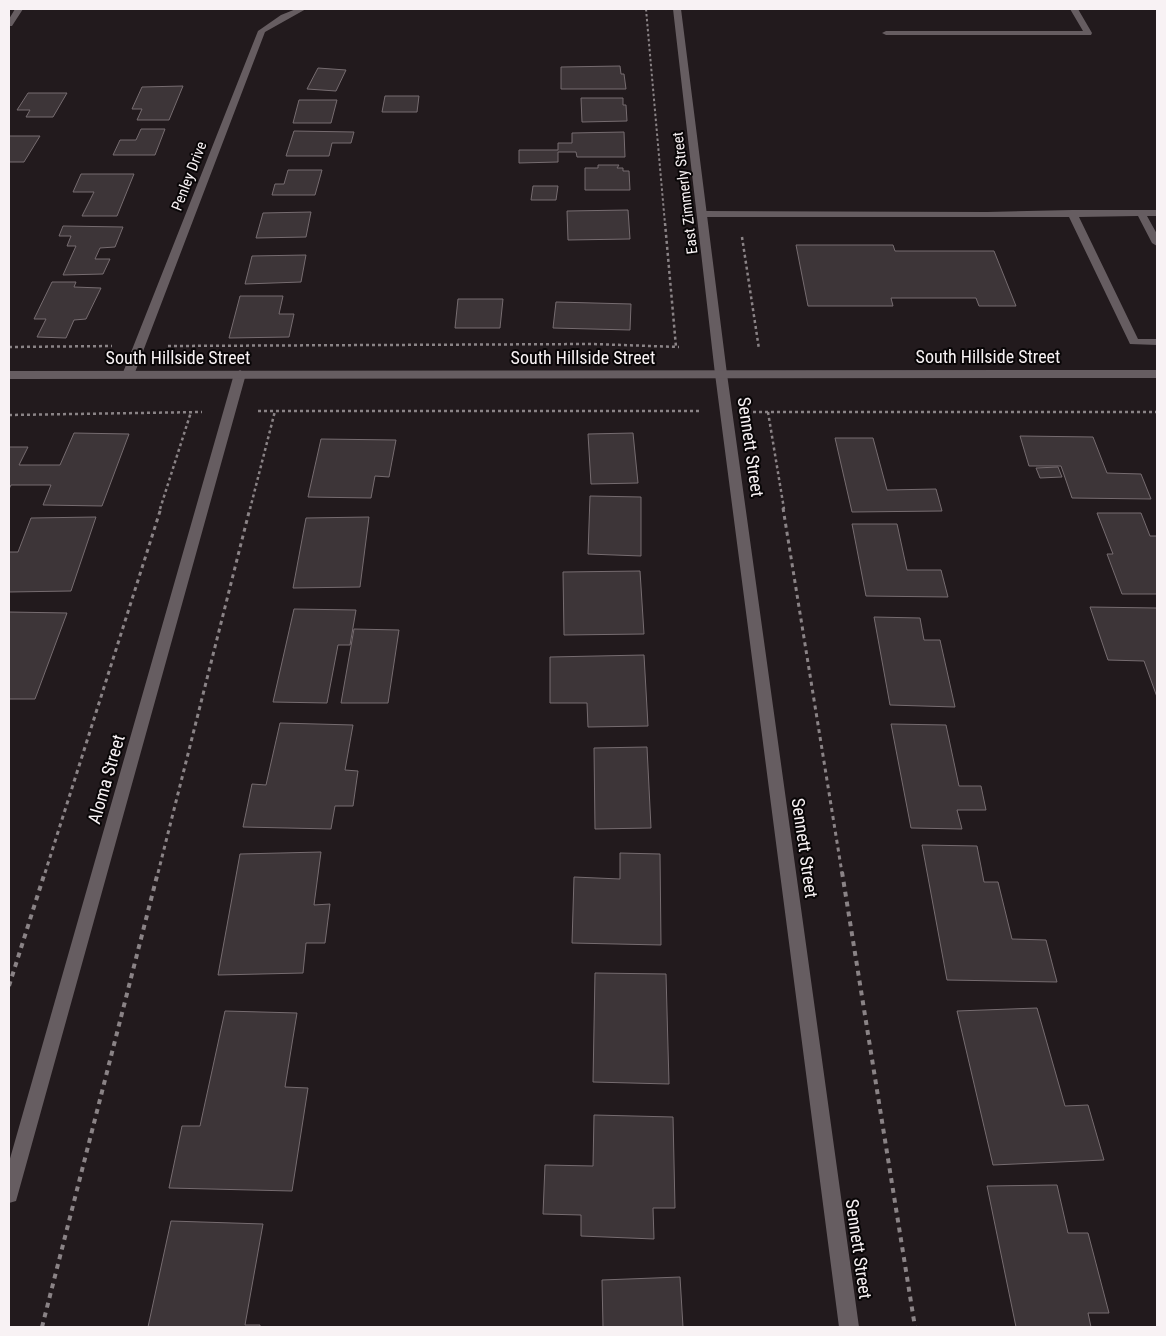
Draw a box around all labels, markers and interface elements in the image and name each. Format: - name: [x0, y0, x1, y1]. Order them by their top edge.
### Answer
- street label: East Zimmerly Street: [669, 131, 701, 255]
- street label: Penley Drive: [168, 139, 210, 213]
- street label: South Hillside Street: [916, 346, 1060, 367]
- street label: South Hillside Street: [106, 347, 250, 368]
- street label: South Hillside Street: [511, 347, 655, 368]
- street label: Sennett Street: [734, 396, 768, 498]
- street label: Aloma Street: [83, 732, 129, 826]
- street label: Sennett Street: [788, 797, 822, 899]
- street label: Sennett Street: [842, 1198, 876, 1300]

